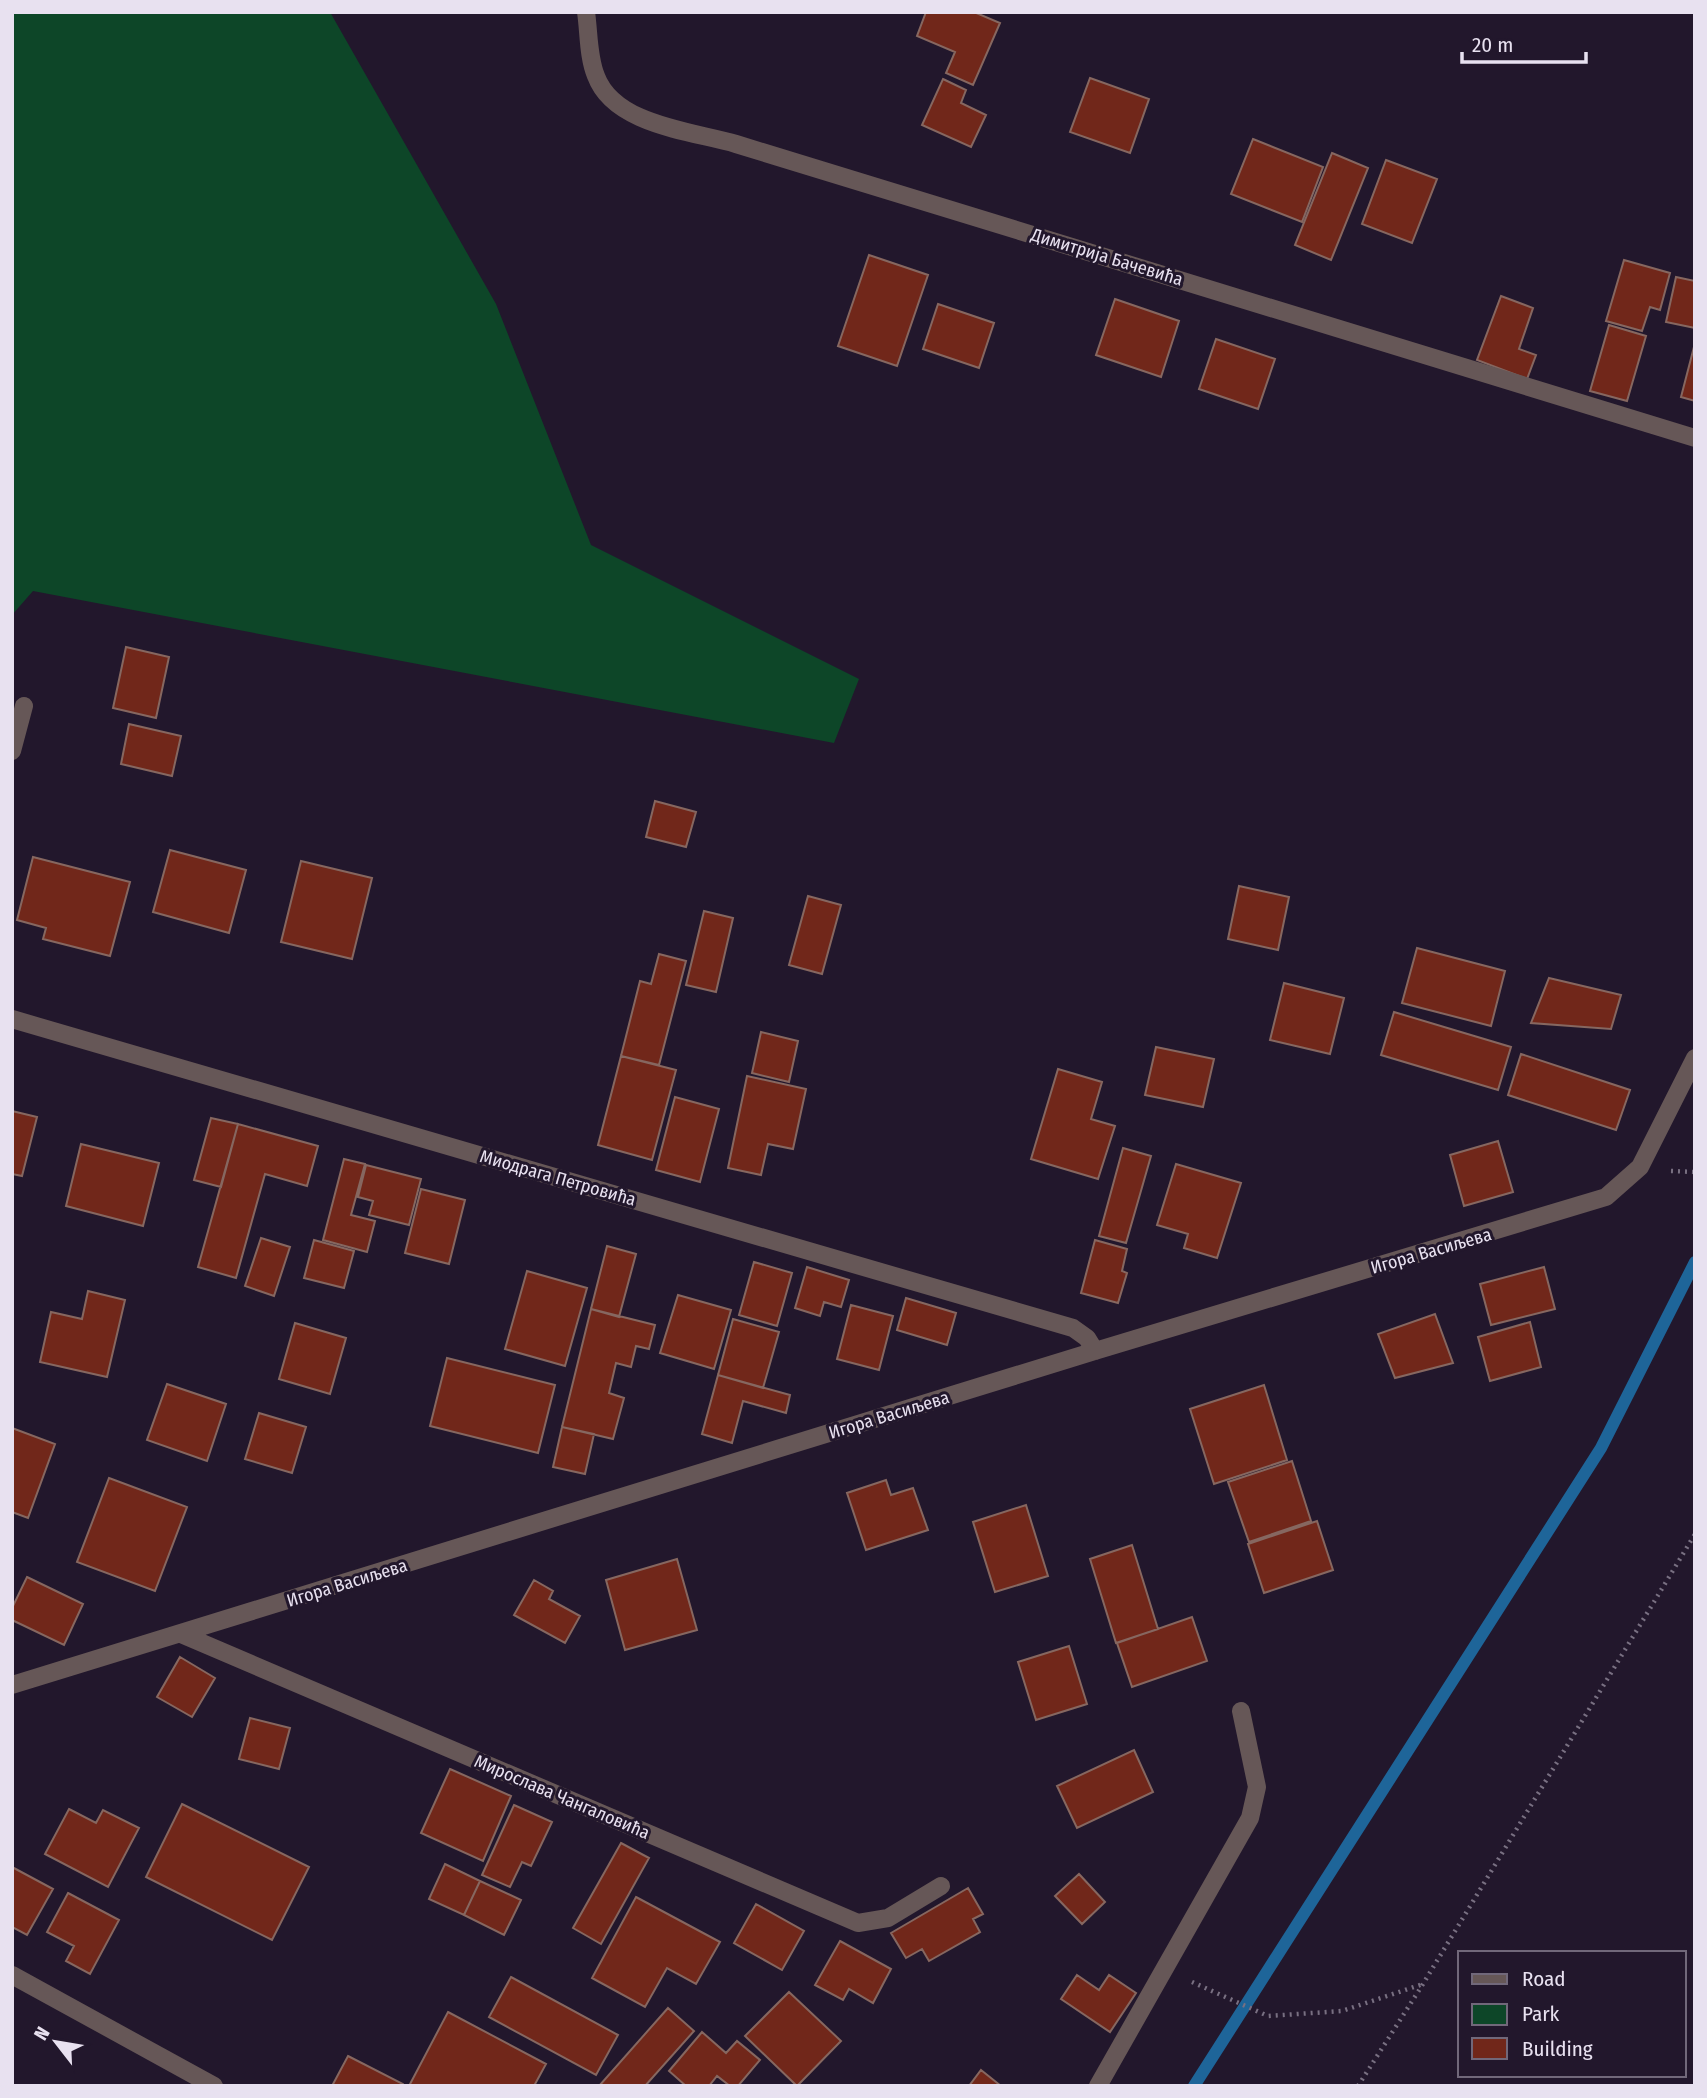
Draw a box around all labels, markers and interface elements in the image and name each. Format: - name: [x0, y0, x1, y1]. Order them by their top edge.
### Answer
- scale bar: [1462, 21, 1586, 65]
- text: 20 m: [1472, 32, 1513, 58]
- street label: Димитрија Бачевића: [1027, 223, 1186, 291]
- street label: Миодрага Петровића: [477, 1145, 639, 1211]
- street label: Игора Васиљева: [1368, 1223, 1494, 1279]
- street label: Игора Васиљева: [826, 1386, 952, 1444]
- street label: Игора Васиљева: [284, 1554, 410, 1612]
- street label: Мирослава Чангаловића: [471, 1750, 653, 1844]
- legend: [1458, 1951, 1686, 2077]
- text: Road: [1522, 1966, 1566, 1992]
- text: Park: [1522, 2001, 1560, 2027]
- north arrow: [21, 2007, 91, 2077]
- text: N: [29, 2023, 55, 2044]
- text: Building: [1522, 2036, 1593, 2062]

